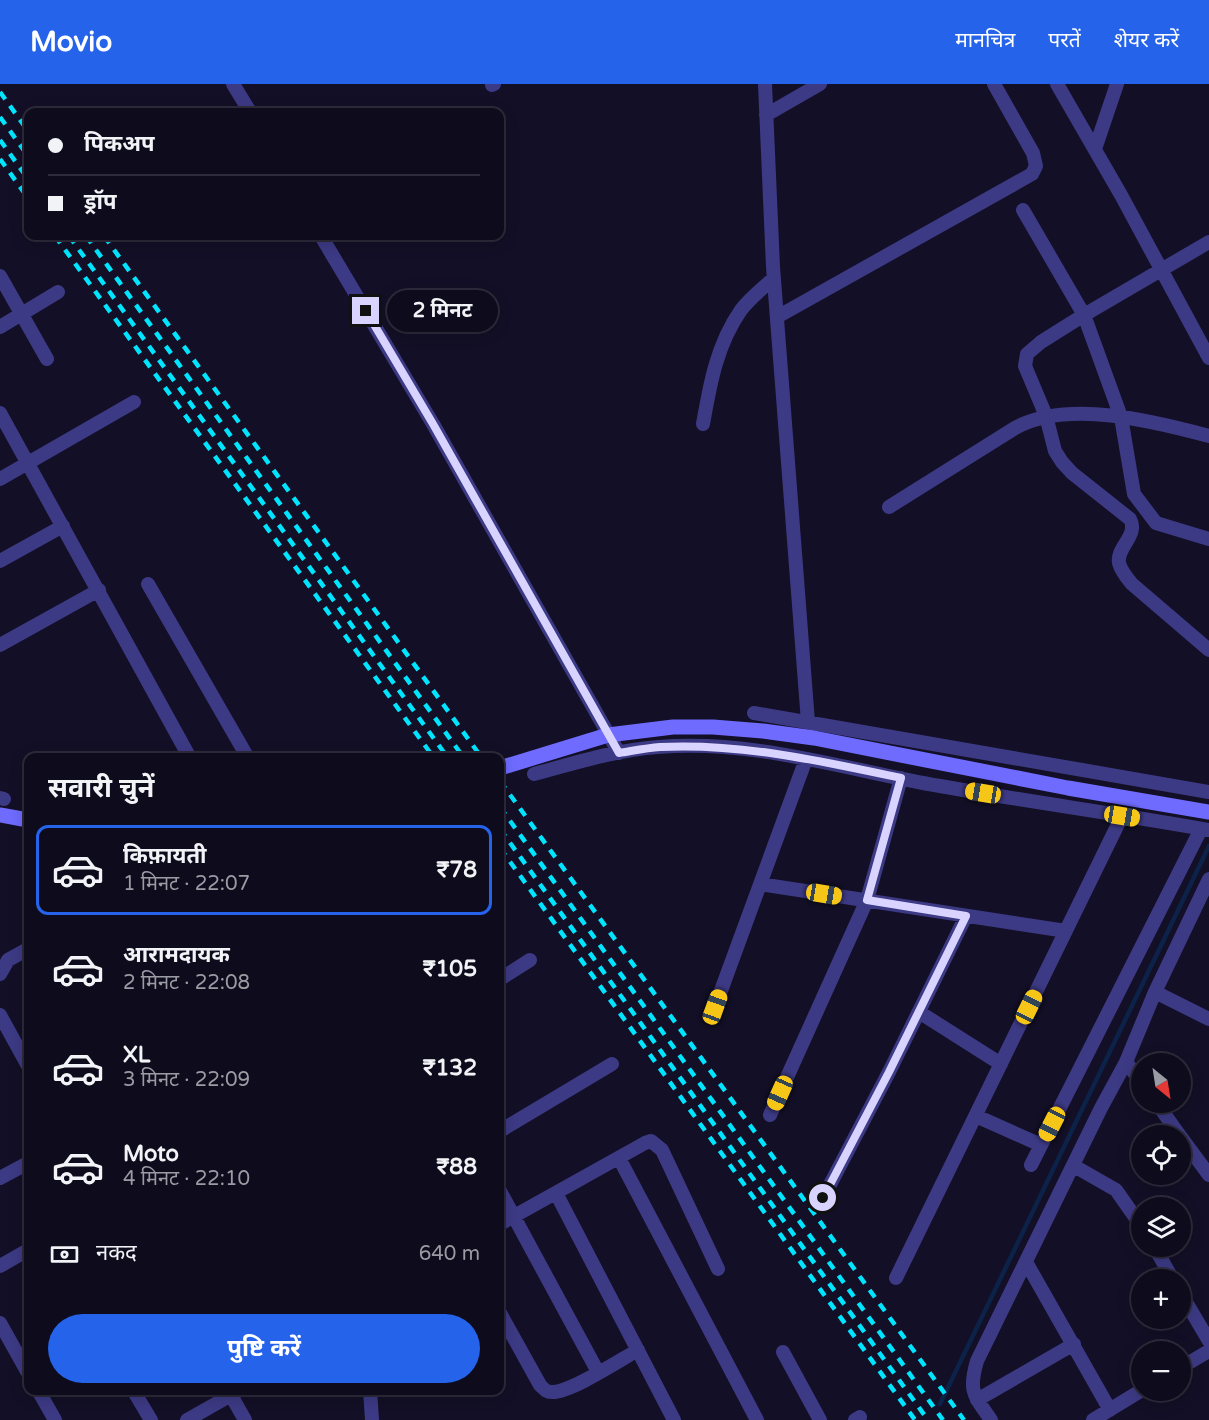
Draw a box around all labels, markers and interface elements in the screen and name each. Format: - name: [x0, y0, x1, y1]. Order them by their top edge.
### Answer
- text: Movio: [30, 25, 112, 59]
- text: मानचित्र: [955, 28, 1015, 53]
- text: परतें: [1048, 28, 1081, 53]
- text: शेयर करें: [1114, 28, 1179, 53]
- text: पिकअप: [84, 131, 155, 157]
- text: ड्रॉप: [84, 189, 117, 215]
- callout: 2 मिनट: [387, 290, 498, 332]
- route end: [352, 297, 379, 324]
- text: 2 मिनट: [413, 299, 472, 323]
- text: सवारी चुनें: [48, 772, 154, 805]
- car: [964, 781, 1002, 805]
- car: [1103, 804, 1141, 828]
- icon: car: [51, 843, 105, 897]
- text: किफ़ायती: [123, 843, 207, 869]
- text: ₹78: [436, 857, 477, 883]
- text: 1 मिनट · 22:07: [123, 872, 250, 896]
- car: [805, 882, 843, 906]
- icon: car: [51, 942, 105, 996]
- text: आरामदायक: [123, 942, 230, 968]
- text: ₹105: [423, 956, 477, 982]
- text: 2 मिनट · 22:08: [123, 971, 250, 995]
- car: [700, 987, 730, 1027]
- car: [1013, 987, 1045, 1027]
- icon: car: [51, 1041, 105, 1095]
- text: XL: [123, 1042, 150, 1068]
- north arrow: [1131, 1053, 1191, 1113]
- map controls: [1131, 1053, 1191, 1401]
- text: ₹132: [423, 1055, 477, 1081]
- text: 3 मिनट · 22:09: [123, 1068, 250, 1092]
- car: [764, 1073, 796, 1113]
- car: [1036, 1104, 1068, 1144]
- button: locate: [1131, 1125, 1191, 1185]
- icon: car: [51, 1140, 105, 1194]
- text: Moto: [123, 1141, 179, 1167]
- text: ₹88: [436, 1154, 477, 1180]
- text: 4 मिनट · 22:10: [123, 1167, 250, 1191]
- route start: [809, 1184, 836, 1211]
- button: layers: [1131, 1197, 1191, 1257]
- icon: cash: [48, 1238, 81, 1271]
- text: नकद: [96, 1240, 137, 1266]
- text: 640 m: [419, 1242, 480, 1266]
- button: +: [1131, 1269, 1191, 1329]
- button: पुष्टि करें: [48, 1314, 480, 1383]
- button: −: [1131, 1341, 1191, 1401]

